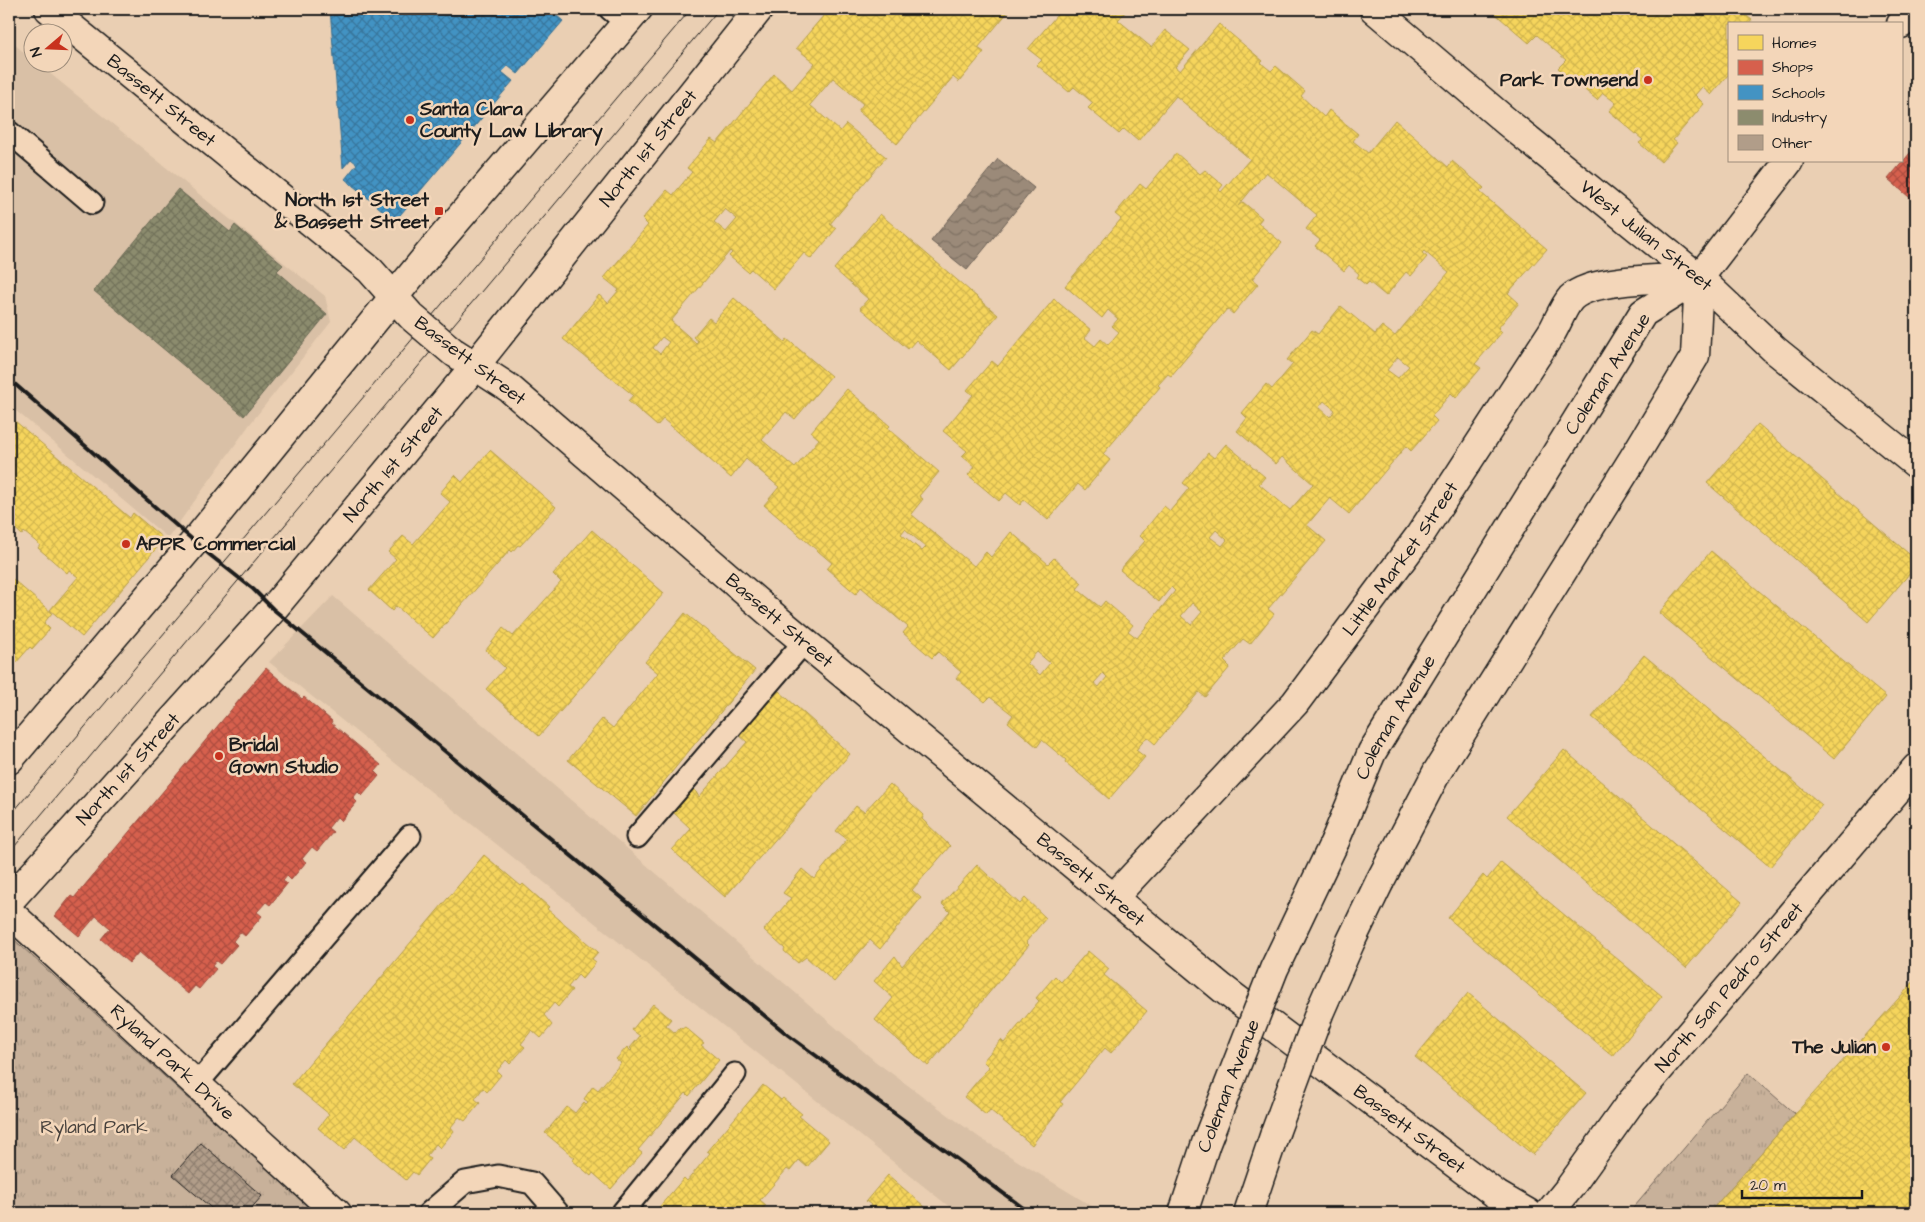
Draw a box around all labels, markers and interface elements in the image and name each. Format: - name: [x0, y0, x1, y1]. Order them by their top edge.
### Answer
- north arrow: [22, 22, 72, 72]
- legend: [1728, 22, 1902, 162]
- text: Homes: [1772, 33, 1817, 54]
- text: N: [26, 44, 48, 59]
- street label: Bassett Street: [101, 48, 222, 153]
- text: Shops: [1772, 57, 1814, 78]
- place label: Park Townsend: [1500, 67, 1638, 94]
- marker: Park Townsend: [1642, 74, 1654, 86]
- street label: North 1st Street: [593, 83, 704, 213]
- text: Schools: [1772, 83, 1826, 104]
- place label: Santa Clara County Law Library: [419, 96, 603, 146]
- text: Industry: [1772, 107, 1827, 129]
- marker: Santa Clara County Law Library: [404, 114, 416, 126]
- text: Other: [1772, 133, 1812, 154]
- street label: West Julian Street: [1574, 174, 1718, 298]
- place label: North 1st Street & Bassett Street: [274, 187, 429, 236]
- marker: North 1st Street & Bassett Street: [433, 205, 445, 217]
- street label: Coleman Avenue: [1558, 308, 1658, 440]
- street label: Bassett Street: [408, 310, 532, 412]
- street label: North 1st Street: [337, 400, 450, 528]
- street label: Little Market Street: [1336, 476, 1465, 642]
- place label: APPR Commercial: [136, 531, 296, 558]
- marker: APPR Commercial: [120, 538, 132, 550]
- street label: Bassett Street: [720, 567, 840, 674]
- street label: Coleman Avenue: [1348, 650, 1442, 784]
- street label: North 1st Street: [70, 706, 187, 831]
- place label: Bridal Gown Studio: [229, 732, 338, 781]
- marker: Bridal Gown Studio: [213, 750, 225, 762]
- street label: Bassett Street: [1031, 826, 1151, 933]
- street label: North San Pedro Street: [1649, 896, 1810, 1078]
- street label: Ryland Park Drive: [104, 998, 241, 1126]
- street label: Coleman Avenue: [1190, 1015, 1267, 1156]
- place label: The Julian: [1791, 1034, 1876, 1061]
- marker: The Julian: [1880, 1041, 1892, 1053]
- street label: Bassett Street: [1348, 1078, 1472, 1180]
- park label: Ryland Park: [40, 1114, 148, 1142]
- scale bar: [1742, 1167, 1862, 1199]
- text: 20 m: [1750, 1175, 1786, 1196]

